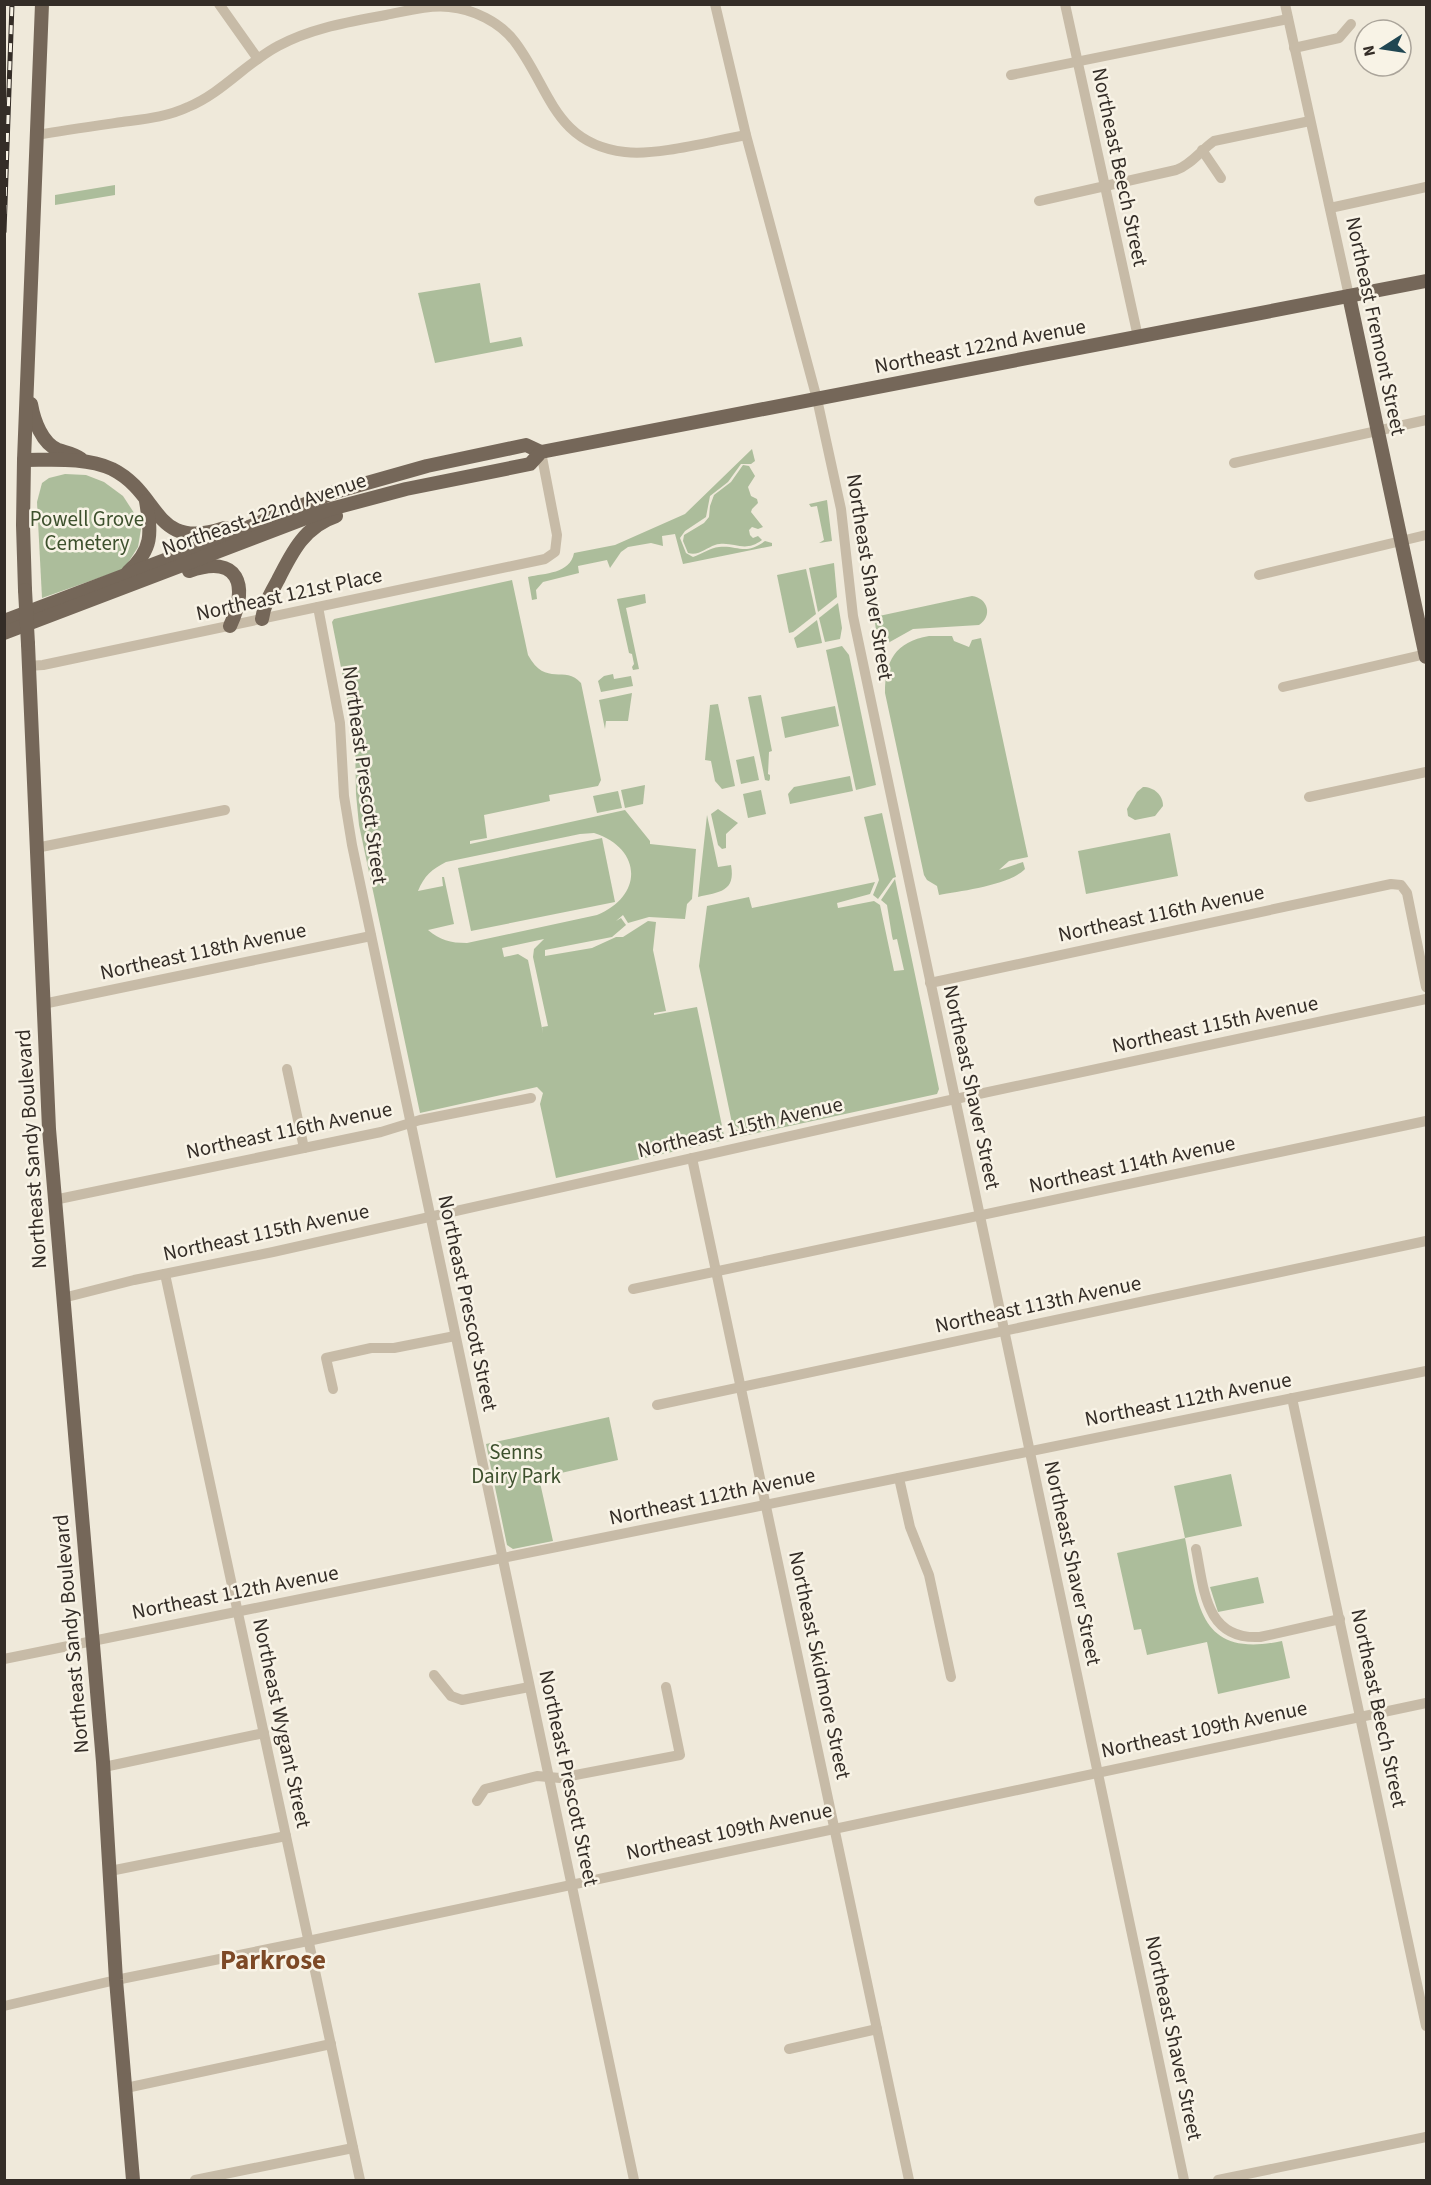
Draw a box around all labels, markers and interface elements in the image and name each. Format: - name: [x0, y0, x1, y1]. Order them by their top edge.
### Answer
- north arrow: [1353, 18, 1413, 78]
- text: N: [1357, 43, 1381, 58]
- street label: Northeast Beech Street: [1084, 65, 1156, 269]
- street label: Northeast Fremont Street: [1338, 214, 1414, 438]
- street label: Northeast 122nd Avenue: [872, 311, 1088, 381]
- street label: Northeast 122nd Avenue: [158, 465, 370, 563]
- street label: Northeast Shaver Street: [839, 472, 901, 682]
- park label: Powell Grove Cemetery: [30, 504, 144, 558]
- street label: Northeast 121st Place: [193, 560, 385, 628]
- street label: Northeast Prescott Street: [335, 664, 395, 886]
- street label: Northeast 116th Avenue: [1055, 877, 1267, 949]
- street label: Northeast 118th Avenue: [97, 915, 309, 987]
- street label: Northeast Shaver Street: [936, 982, 1008, 1192]
- street label: Northeast 115th Avenue: [1109, 988, 1321, 1060]
- street label: Northeast Sandy Boulevard: [8, 1028, 54, 1270]
- street label: Northeast 115th Avenue: [634, 1089, 846, 1165]
- street label: Northeast 116th Avenue: [183, 1094, 395, 1166]
- street label: Northeast 114th Avenue: [1026, 1128, 1238, 1200]
- street label: Northeast Prescott Street: [430, 1192, 506, 1414]
- street label: Northeast 115th Avenue: [160, 1196, 372, 1268]
- street label: Northeast 113th Avenue: [932, 1268, 1144, 1340]
- street label: Northeast 112th Avenue: [1082, 1364, 1294, 1434]
- park label: Senns Dairy Park: [471, 1437, 561, 1491]
- street label: Northeast Shaver Street: [1037, 1458, 1109, 1668]
- street label: Northeast 112th Avenue: [606, 1460, 818, 1532]
- street label: Northeast Sandy Boulevard: [46, 1513, 96, 1755]
- street label: Northeast Skidmore Street: [781, 1548, 859, 1782]
- street label: Northeast 112th Avenue: [129, 1557, 341, 1627]
- street label: Northeast Beech Street: [1343, 1606, 1415, 1810]
- street label: Northeast Wygant Street: [245, 1615, 319, 1831]
- street label: Northeast Prescott Street: [531, 1667, 607, 1889]
- street label: Northeast 109th Avenue: [1098, 1693, 1310, 1765]
- street label: Northeast 109th Avenue: [623, 1795, 835, 1867]
- street label: Northeast Shaver Street: [1138, 1933, 1210, 2143]
- district label: Parkrose: [220, 1941, 326, 1980]

